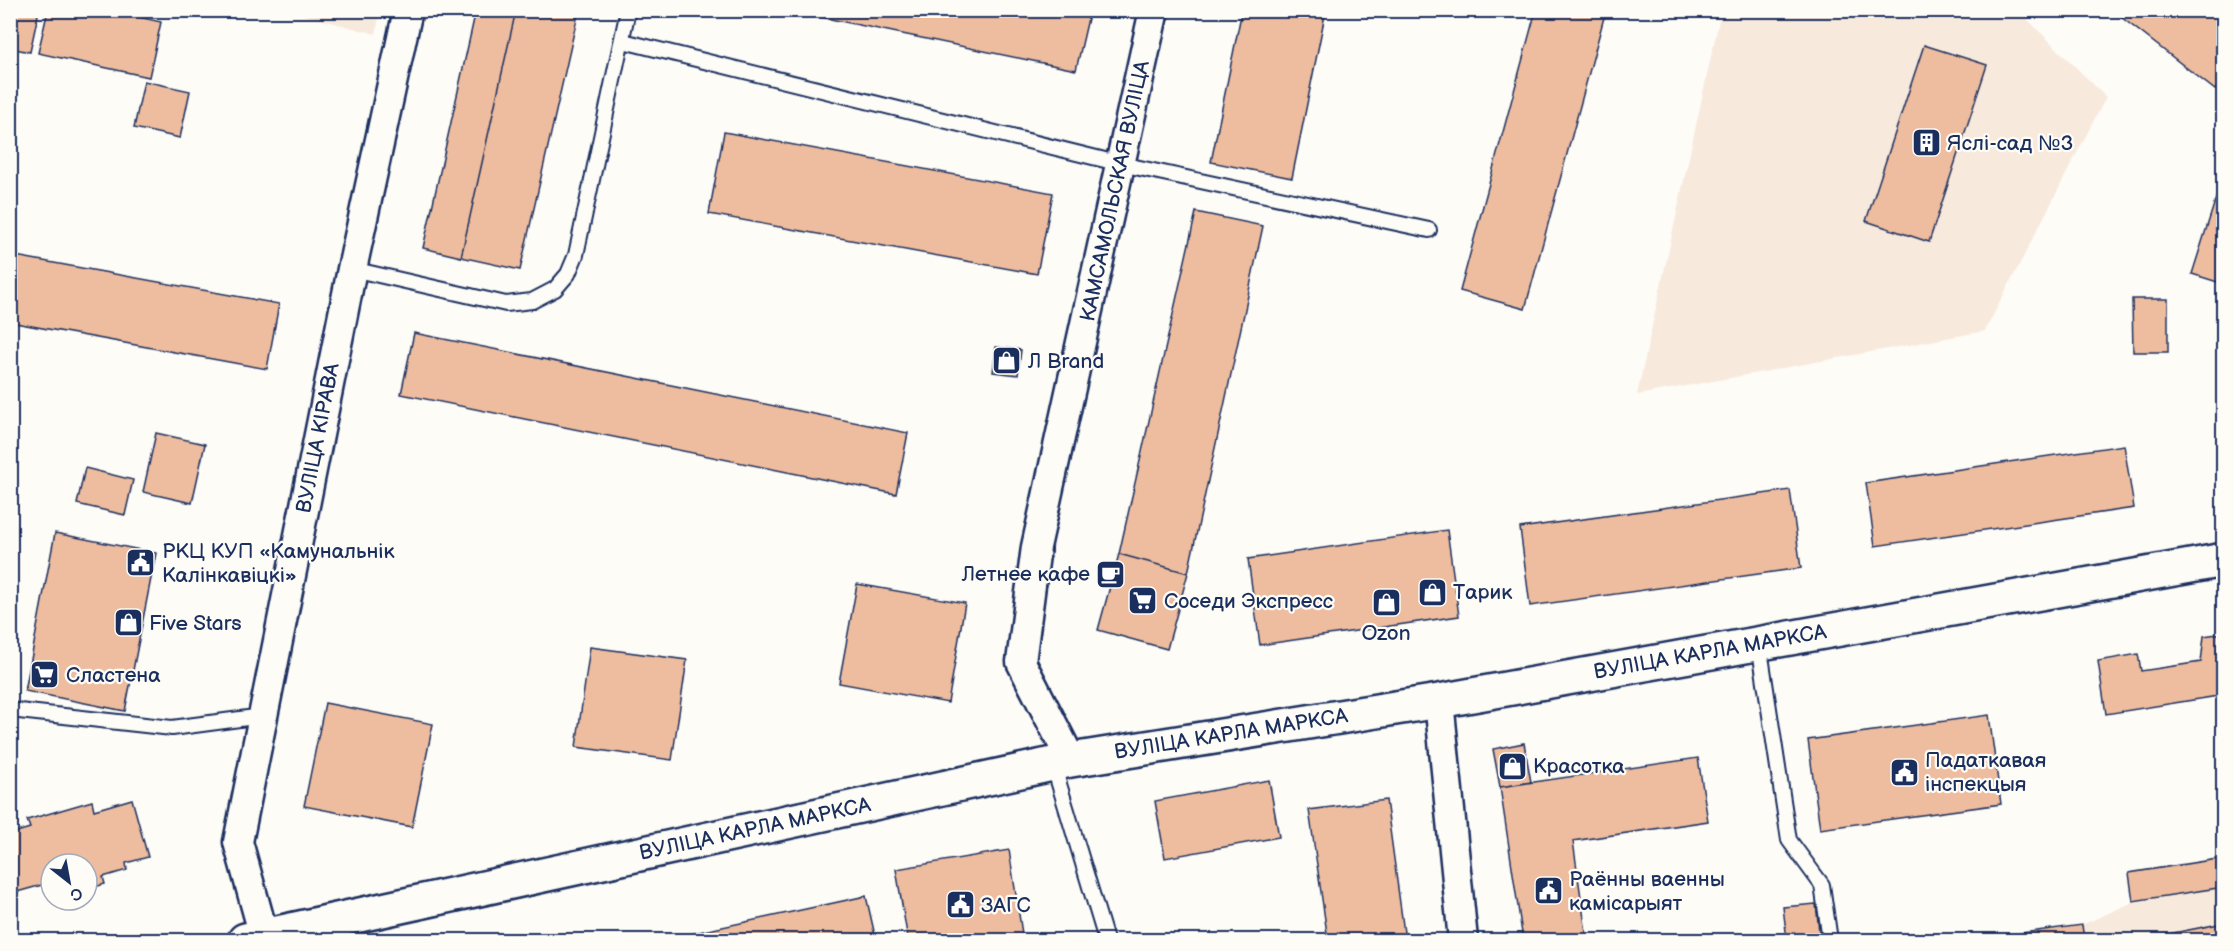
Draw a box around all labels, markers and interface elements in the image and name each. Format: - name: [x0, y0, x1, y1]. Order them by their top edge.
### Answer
- street label: КАМСАМОЛЬСКАЯ ВУЛІЦА: [1075, 58, 1155, 324]
- building icon: Яслі-сад №3: [1910, 127, 1942, 159]
- place label: Яслі-сад №3: [1947, 131, 2073, 156]
- shop icon: Л Brand: [991, 345, 1023, 377]
- place label: Л Brand: [1027, 349, 1104, 374]
- street label: ВУЛІЦА КІРАВА: [291, 361, 345, 515]
- place label: РКЦ КУП «Камунальнік Калінкавіцкі»: [162, 539, 395, 588]
- public building icon: РКЦ КУП «Камунальнік Калінкавіцкі»: [125, 547, 157, 579]
- cafe icon: Летнее кафе: [1095, 558, 1127, 590]
- place label: Летнее кафе: [961, 562, 1090, 587]
- shop icon: Тарик: [1416, 576, 1448, 608]
- place label: Тарик: [1453, 580, 1512, 605]
- supermarket icon: Соседи Экспресс: [1127, 585, 1159, 617]
- shop icon: Ozon: [1370, 586, 1402, 618]
- place label: Соседи Экспресс: [1164, 589, 1333, 614]
- shop icon: Five Stars: [112, 607, 144, 639]
- place label: Five Stars: [149, 611, 242, 636]
- street label: ВУЛІЦА КАРЛА МАРКСА: [1592, 619, 1829, 685]
- place label: Ozon: [1361, 621, 1411, 646]
- supermarket icon: Сластена: [29, 659, 61, 691]
- place label: Сластена: [66, 663, 161, 688]
- street label: ВУЛІЦА КАРЛА МАРКСА: [1113, 703, 1350, 765]
- place label: Падаткавая інспекцыя: [1925, 748, 2046, 797]
- shop icon: Красотка: [1496, 750, 1528, 782]
- place label: Красотка: [1533, 754, 1625, 779]
- public building icon: Падаткавая інспекцыя: [1888, 756, 1920, 788]
- street label: ВУЛІЦА КАРЛА МАРКСА: [637, 792, 873, 866]
- north arrow: [39, 852, 99, 912]
- place label: Раённы ваенны камісарыят: [1569, 867, 1725, 916]
- public building icon: Раённы ваенны камісарыят: [1532, 875, 1564, 907]
- text: С: [66, 883, 86, 905]
- public building icon: ЗАГС: [944, 889, 976, 921]
- place label: ЗАГС: [981, 893, 1031, 918]

